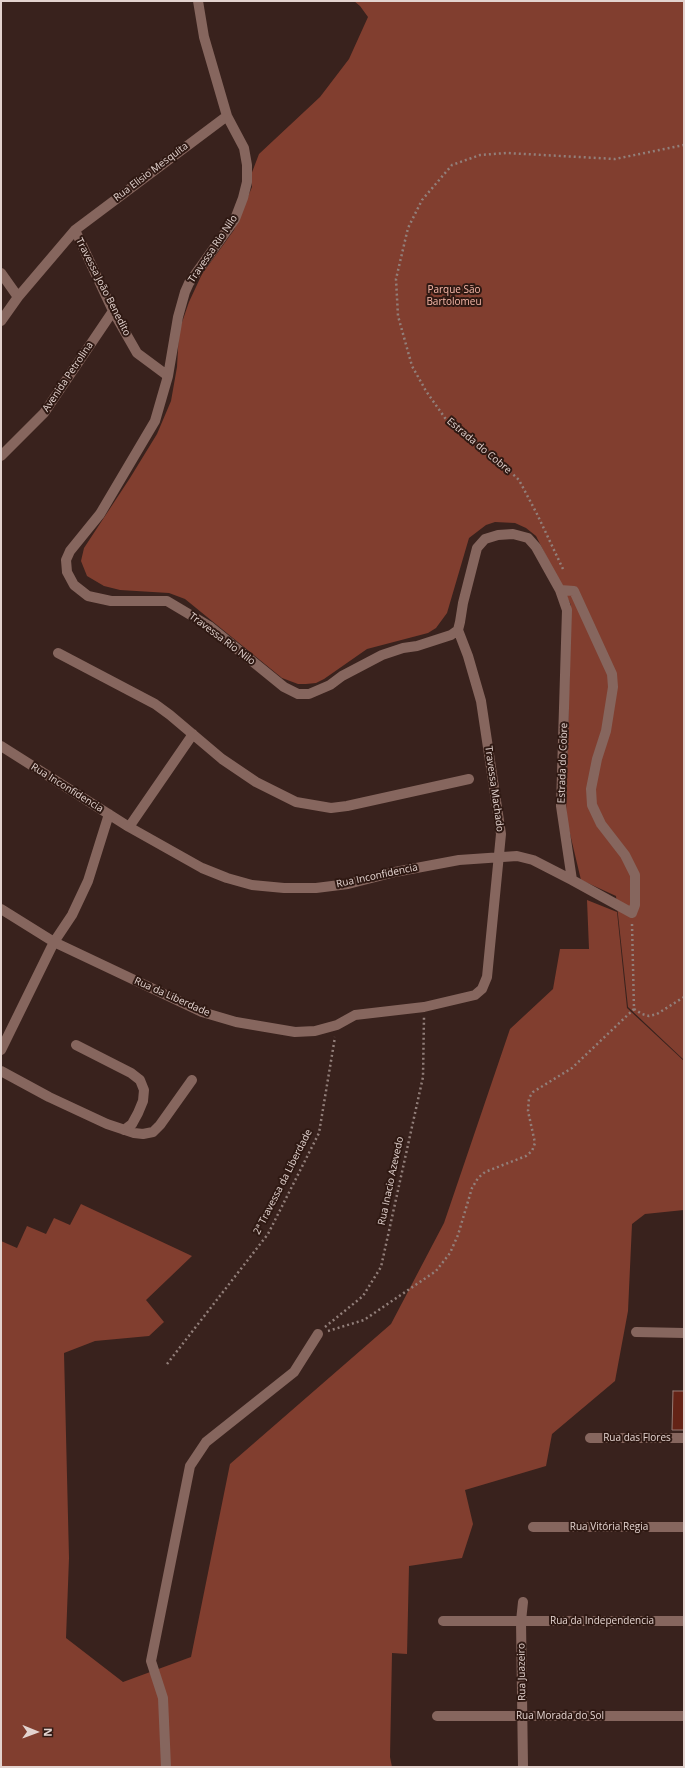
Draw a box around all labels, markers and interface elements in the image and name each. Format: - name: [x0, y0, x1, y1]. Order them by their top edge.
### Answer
- street label: Rua Elisio Mesquita: [111, 140, 191, 204]
- street label: Travessa Rio Nilo: [186, 213, 240, 285]
- street label: Travessa João Benedito: [73, 236, 133, 338]
- park label: Parque São Bartolomeu: [426, 284, 482, 308]
- street label: Avenida Petrolina: [40, 340, 96, 414]
- street label: Estrada do Cobre: [444, 415, 514, 477]
- street label: Travessa Rio Nilo: [187, 610, 257, 668]
- street label: Estrada do Cobre: [556, 722, 570, 804]
- street label: Travessa Machado: [482, 745, 506, 833]
- street label: Rua Inconfidencia: [29, 761, 105, 815]
- street label: Rua Inconfidencia: [335, 862, 419, 890]
- street label: Rua da Liberdade: [132, 975, 212, 1019]
- street label: 2ª Travessa da Liberdade: [251, 1127, 315, 1237]
- street label: Rua Inacio Azevedo: [376, 1136, 406, 1226]
- street label: Rua das Flores: [603, 1432, 671, 1444]
- street label: Rua Vitória Regia: [570, 1521, 648, 1533]
- street label: Rua da Independencia: [550, 1615, 654, 1627]
- street label: Rua Juazeiro: [515, 1643, 529, 1701]
- street label: Rua Morada do Sol: [516, 1710, 604, 1722]
- north arrow: [16, 1712, 56, 1752]
- text: N: [41, 1728, 56, 1737]

